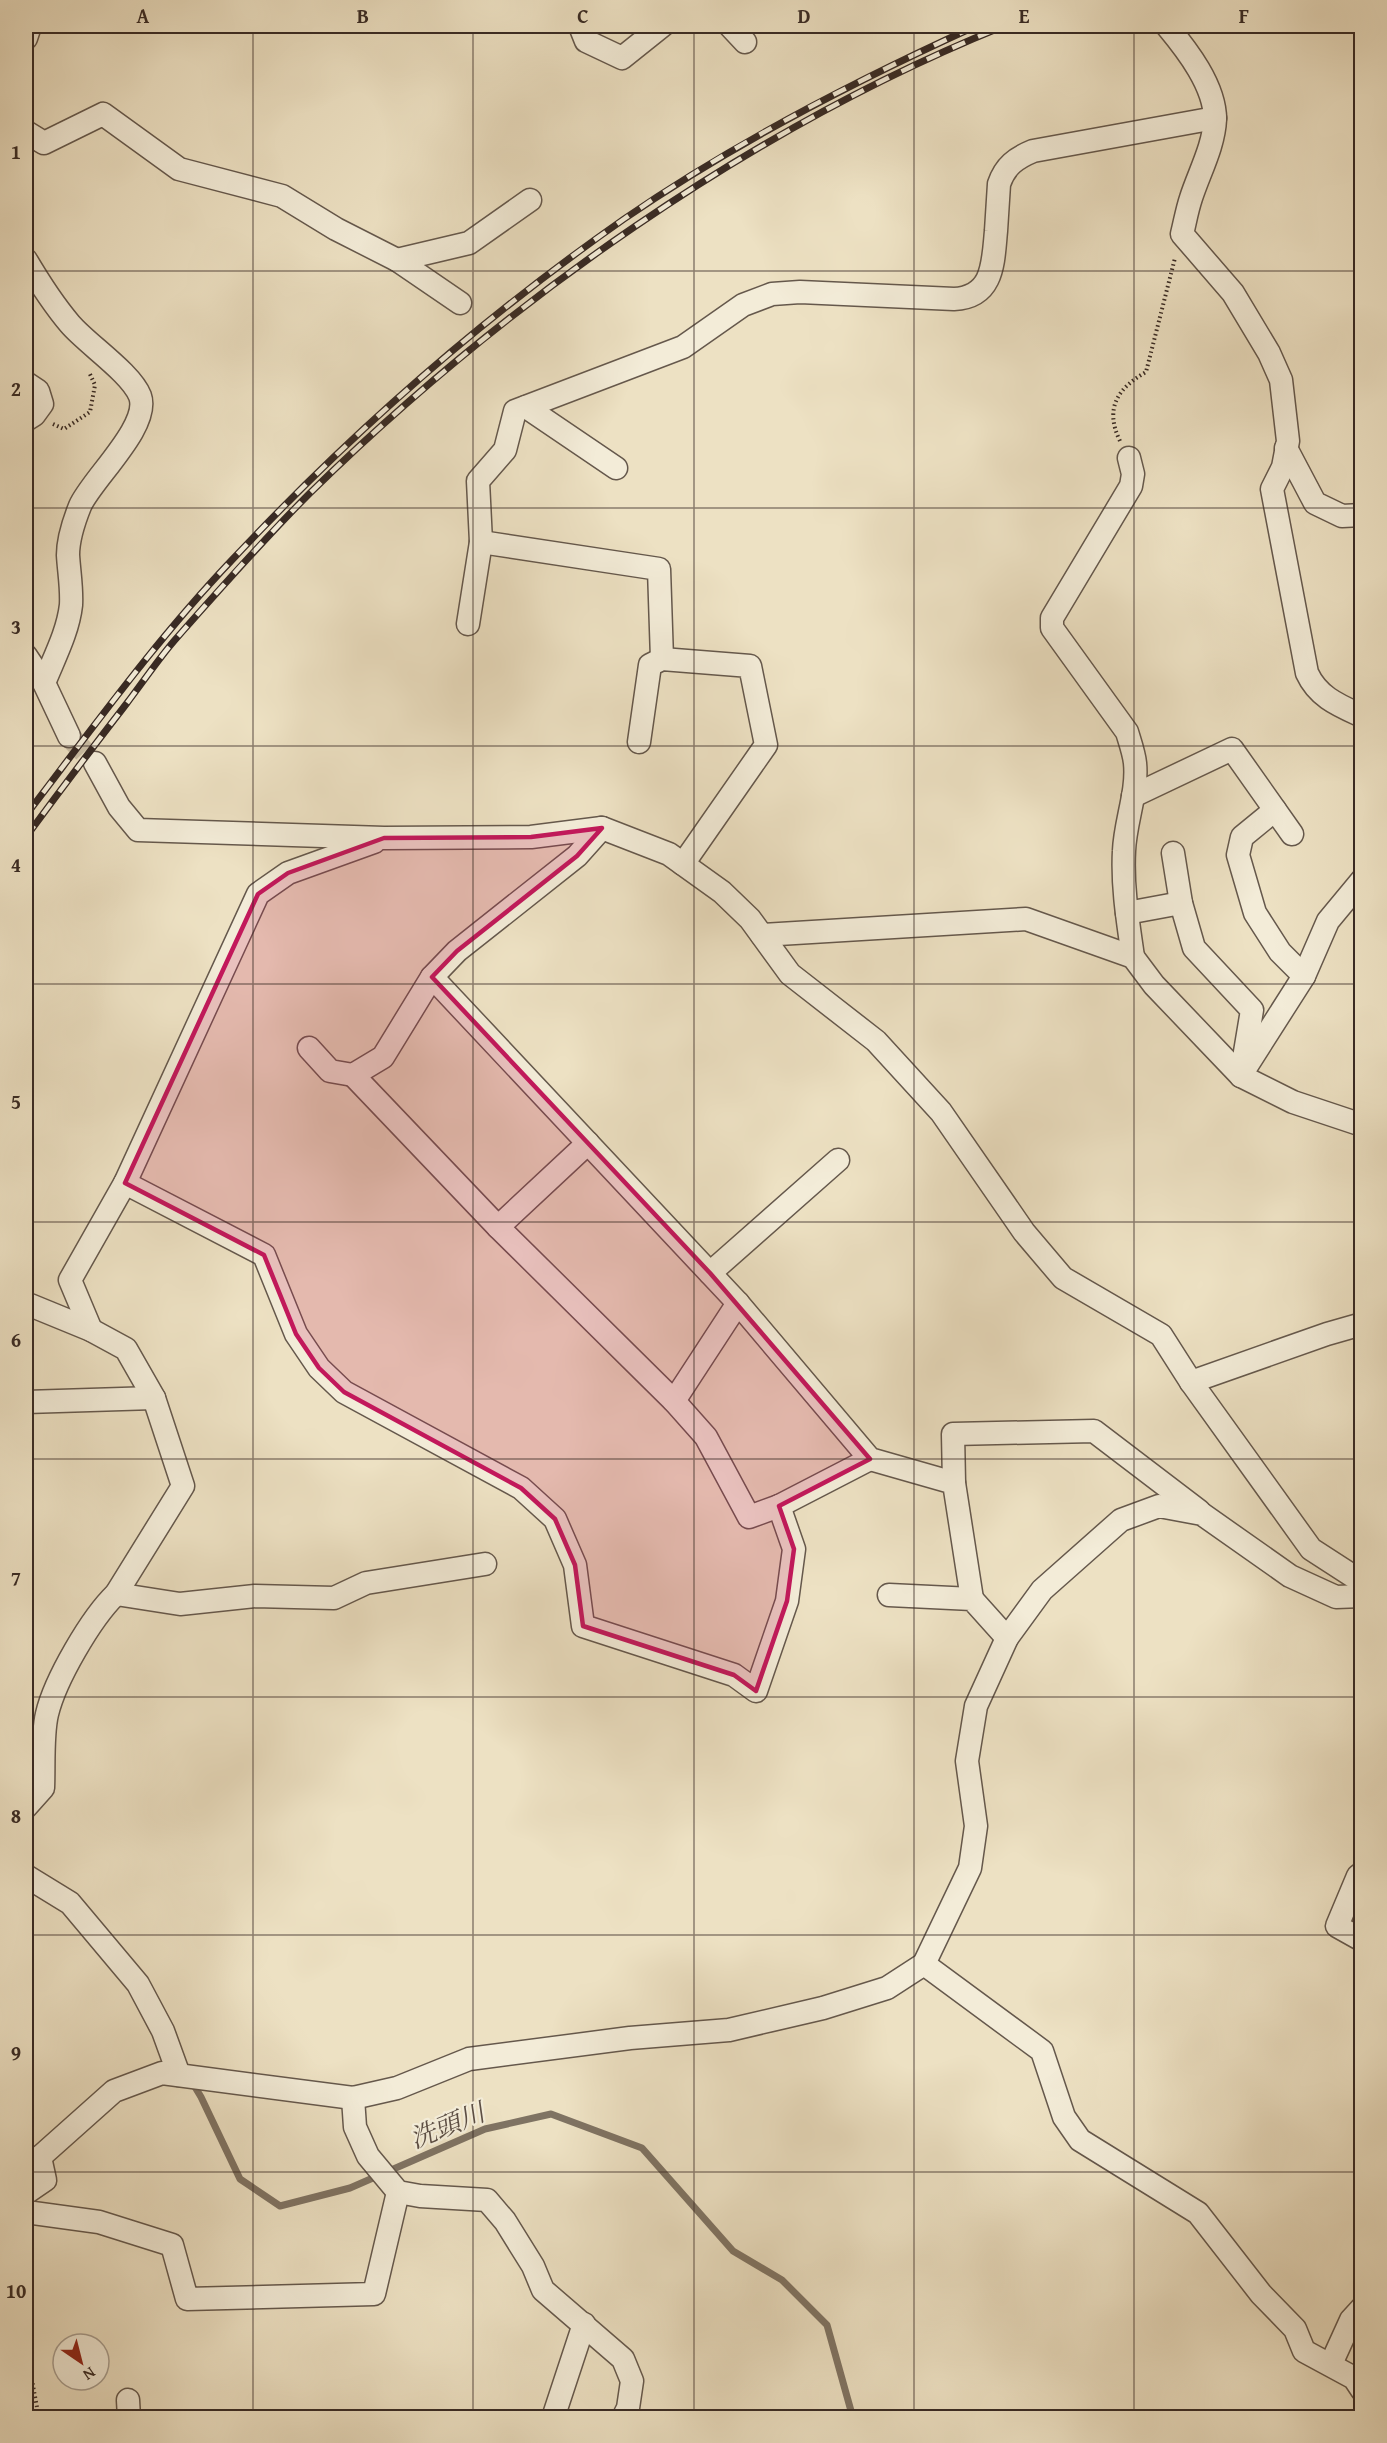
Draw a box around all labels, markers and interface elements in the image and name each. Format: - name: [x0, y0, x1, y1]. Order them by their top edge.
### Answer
- text: A: [137, 1, 150, 30]
- text: B: [357, 1, 369, 30]
- text: C: [577, 1, 589, 30]
- text: D: [797, 1, 811, 30]
- text: E: [1019, 1, 1030, 30]
- text: F: [1239, 1, 1249, 30]
- text: 1: [11, 137, 21, 166]
- text: 2: [11, 374, 21, 403]
- text: 3: [11, 612, 21, 641]
- text: 4: [11, 850, 21, 879]
- text: 5: [11, 1087, 21, 1116]
- text: 6: [11, 1325, 21, 1354]
- text: 7: [11, 1563, 21, 1592]
- text: 8: [11, 1801, 21, 1830]
- text: 9: [11, 2038, 21, 2067]
- water label: 洗頭川: [404, 2091, 493, 2158]
- text: 10: [6, 2276, 26, 2305]
- north arrow: [51, 2332, 111, 2392]
- text: N: [78, 2361, 101, 2387]

